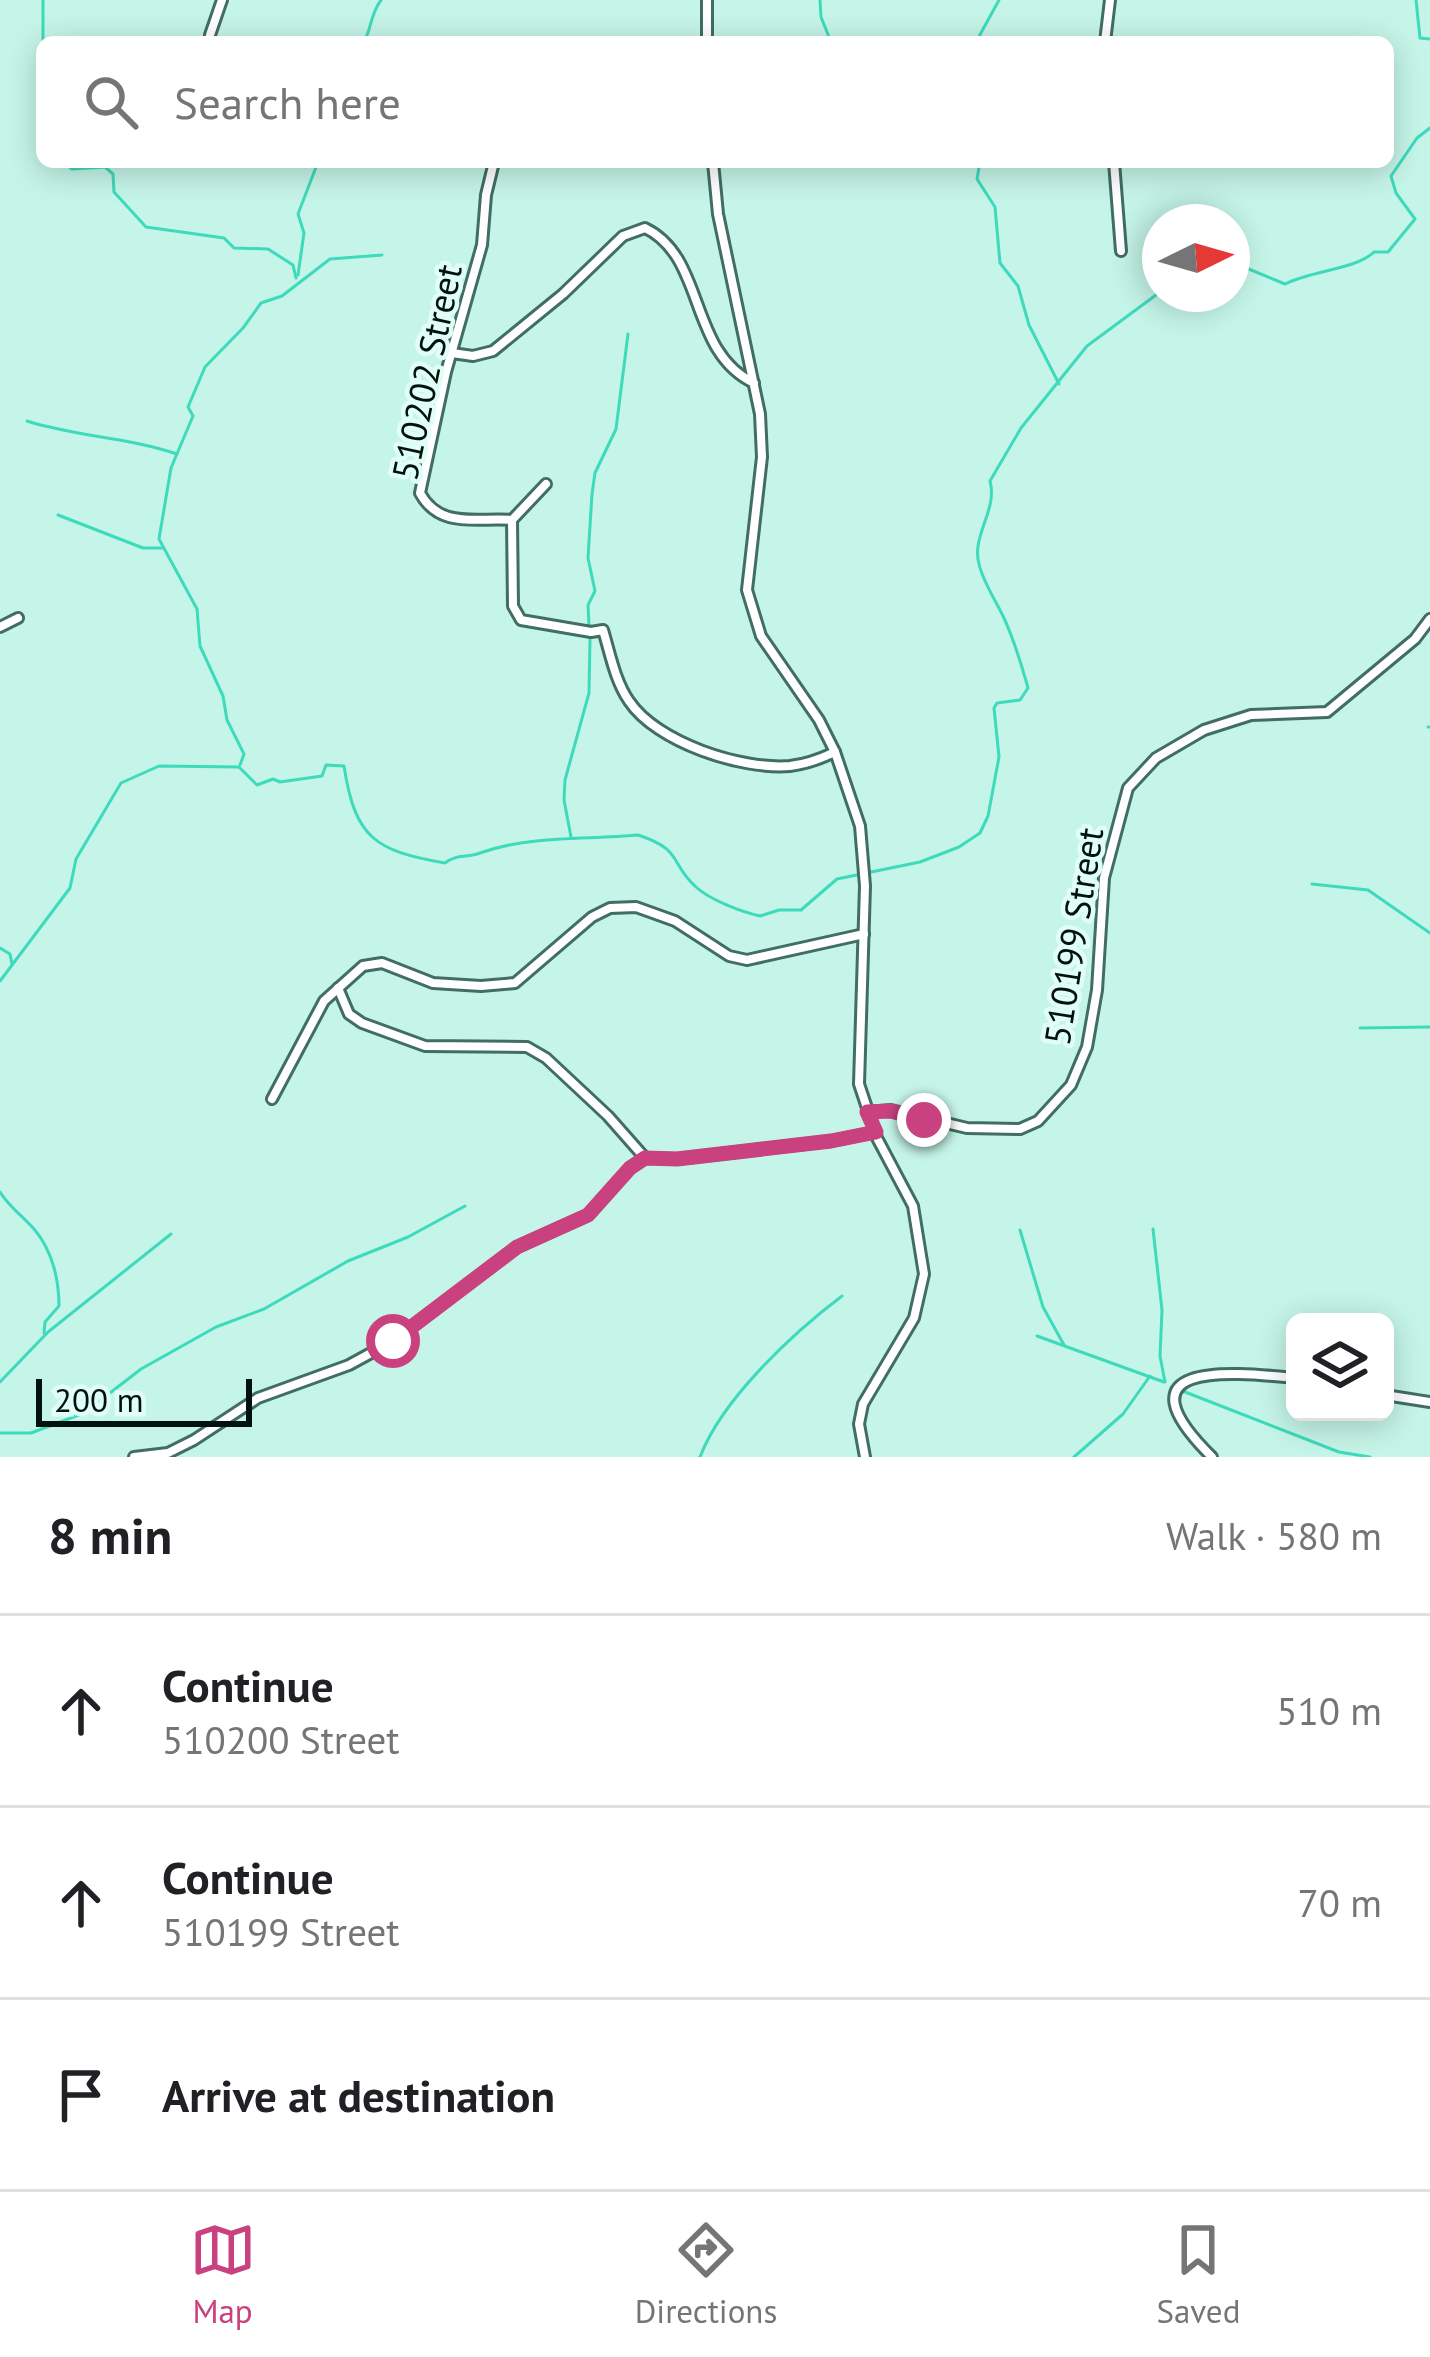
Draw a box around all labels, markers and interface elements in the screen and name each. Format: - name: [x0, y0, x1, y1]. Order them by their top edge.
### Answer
- search box: [36, 36, 1394, 168]
- icon: search: [78, 69, 144, 135]
- text: Search here: [174, 73, 401, 131]
- north arrow: [1142, 204, 1250, 312]
- street label: 510202 Street: [380, 260, 472, 484]
- street label: 510199 Street: [1033, 824, 1113, 1048]
- route end: [897, 1093, 951, 1147]
- map controls: [1286, 1313, 1394, 1421]
- button: layers: [1286, 1313, 1394, 1421]
- route start: [366, 1314, 420, 1368]
- scale bar: [36, 1373, 252, 1426]
- text: 200 m: [54, 1378, 144, 1421]
- text: 8 min: [48, 1502, 172, 1568]
- text: Walk · 580 m: [1166, 1510, 1382, 1561]
- text: Continue: [162, 1656, 334, 1714]
- icon: ahead: [48, 1678, 114, 1744]
- text: 510 m: [1276, 1685, 1382, 1736]
- text: 510200 Street: [162, 1714, 400, 1765]
- text: Continue: [162, 1848, 334, 1906]
- icon: ahead: [48, 1870, 114, 1936]
- text: 70 m: [1297, 1877, 1382, 1928]
- text: 510199 Street: [162, 1906, 400, 1957]
- icon: arrive: [48, 2062, 114, 2128]
- text: Arrive at destination: [162, 2066, 555, 2124]
- tab: Map: [190, 2217, 256, 2332]
- tab: Directions: [635, 2217, 777, 2332]
- tab: Saved: [1156, 2217, 1240, 2332]

